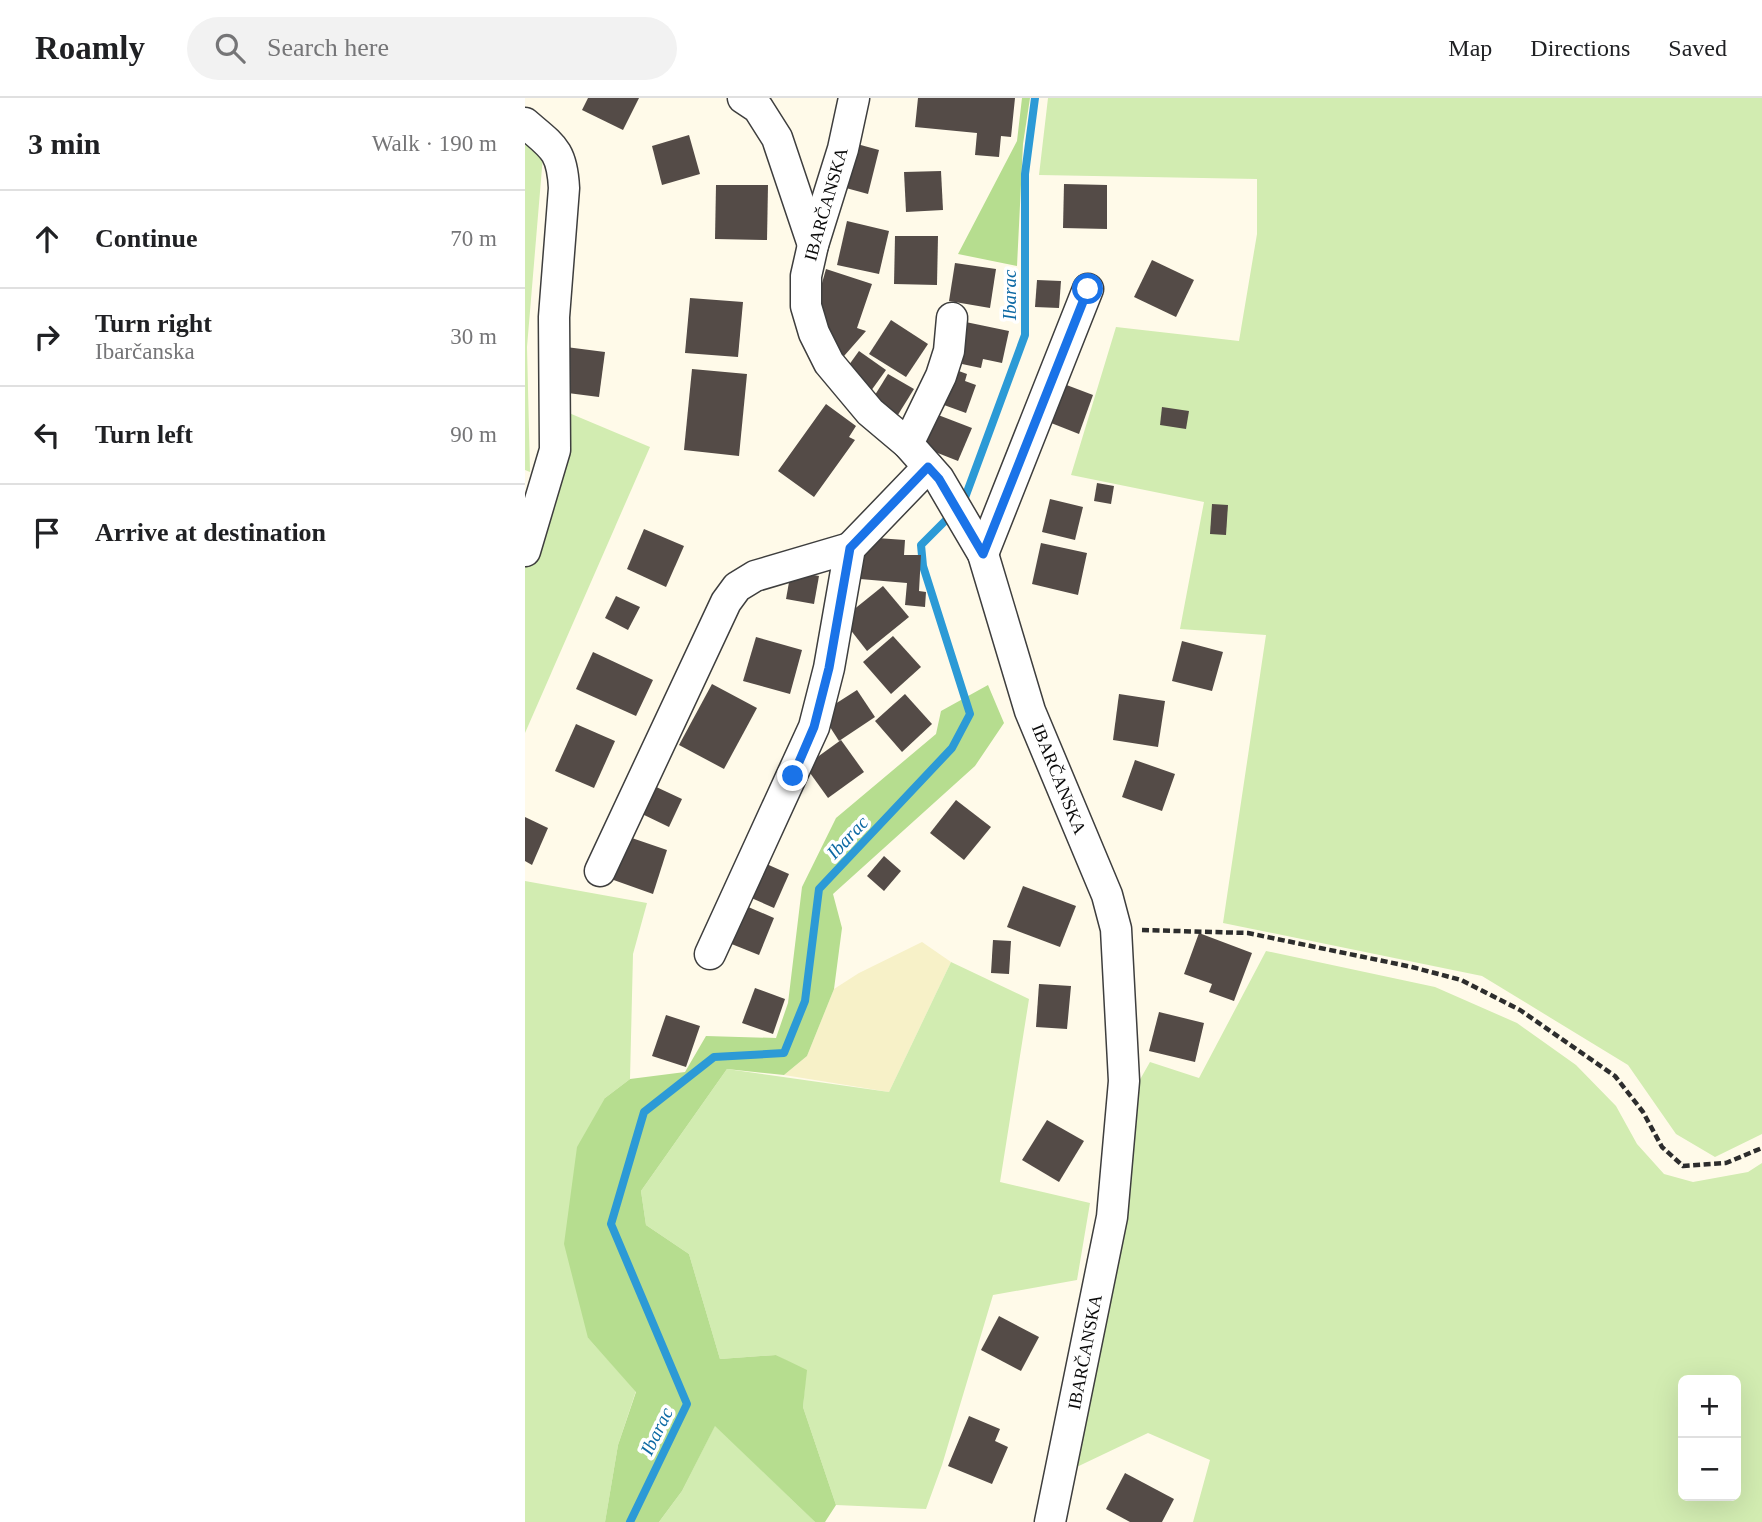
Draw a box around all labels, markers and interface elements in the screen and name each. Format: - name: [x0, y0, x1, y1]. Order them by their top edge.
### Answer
- search box: [187, 17, 677, 80]
- icon: search: [211, 29, 249, 67]
- text: Roamly: [35, 30, 145, 66]
- text: Search here: [267, 33, 389, 62]
- text: Map: [1448, 35, 1492, 61]
- text: Directions: [1530, 35, 1630, 61]
- text: Saved: [1668, 35, 1727, 61]
- text: 3 min: [28, 127, 101, 160]
- text: Walk · 190 m: [372, 131, 497, 156]
- street label: IBARČANSKA: [799, 145, 852, 263]
- icon: ahead: [28, 220, 66, 258]
- text: Continue: [95, 224, 198, 253]
- text: 70 m: [450, 226, 497, 251]
- water label: Ibarac: [999, 269, 1020, 321]
- route start: [1072, 273, 1103, 304]
- text: Turn right: [95, 309, 212, 338]
- icon: right: [28, 318, 66, 356]
- text: 30 m: [450, 324, 497, 349]
- text: Ibarčanska: [95, 339, 195, 364]
- icon: left: [28, 416, 66, 454]
- text: Turn left: [95, 420, 193, 449]
- text: 90 m: [450, 422, 497, 447]
- icon: arrive: [28, 514, 66, 552]
- text: Arrive at destination: [95, 518, 326, 547]
- street label: IBARČANSKA: [1028, 721, 1091, 837]
- route end: [777, 760, 808, 791]
- water label: Ibarac: [822, 811, 873, 864]
- street label: IBARČANSKA: [1063, 1292, 1106, 1411]
- map controls: [1678, 1375, 1741, 1501]
- button: +: [1678, 1375, 1741, 1438]
- water label: Ibarac: [635, 1403, 677, 1459]
- button: −: [1678, 1438, 1741, 1501]

